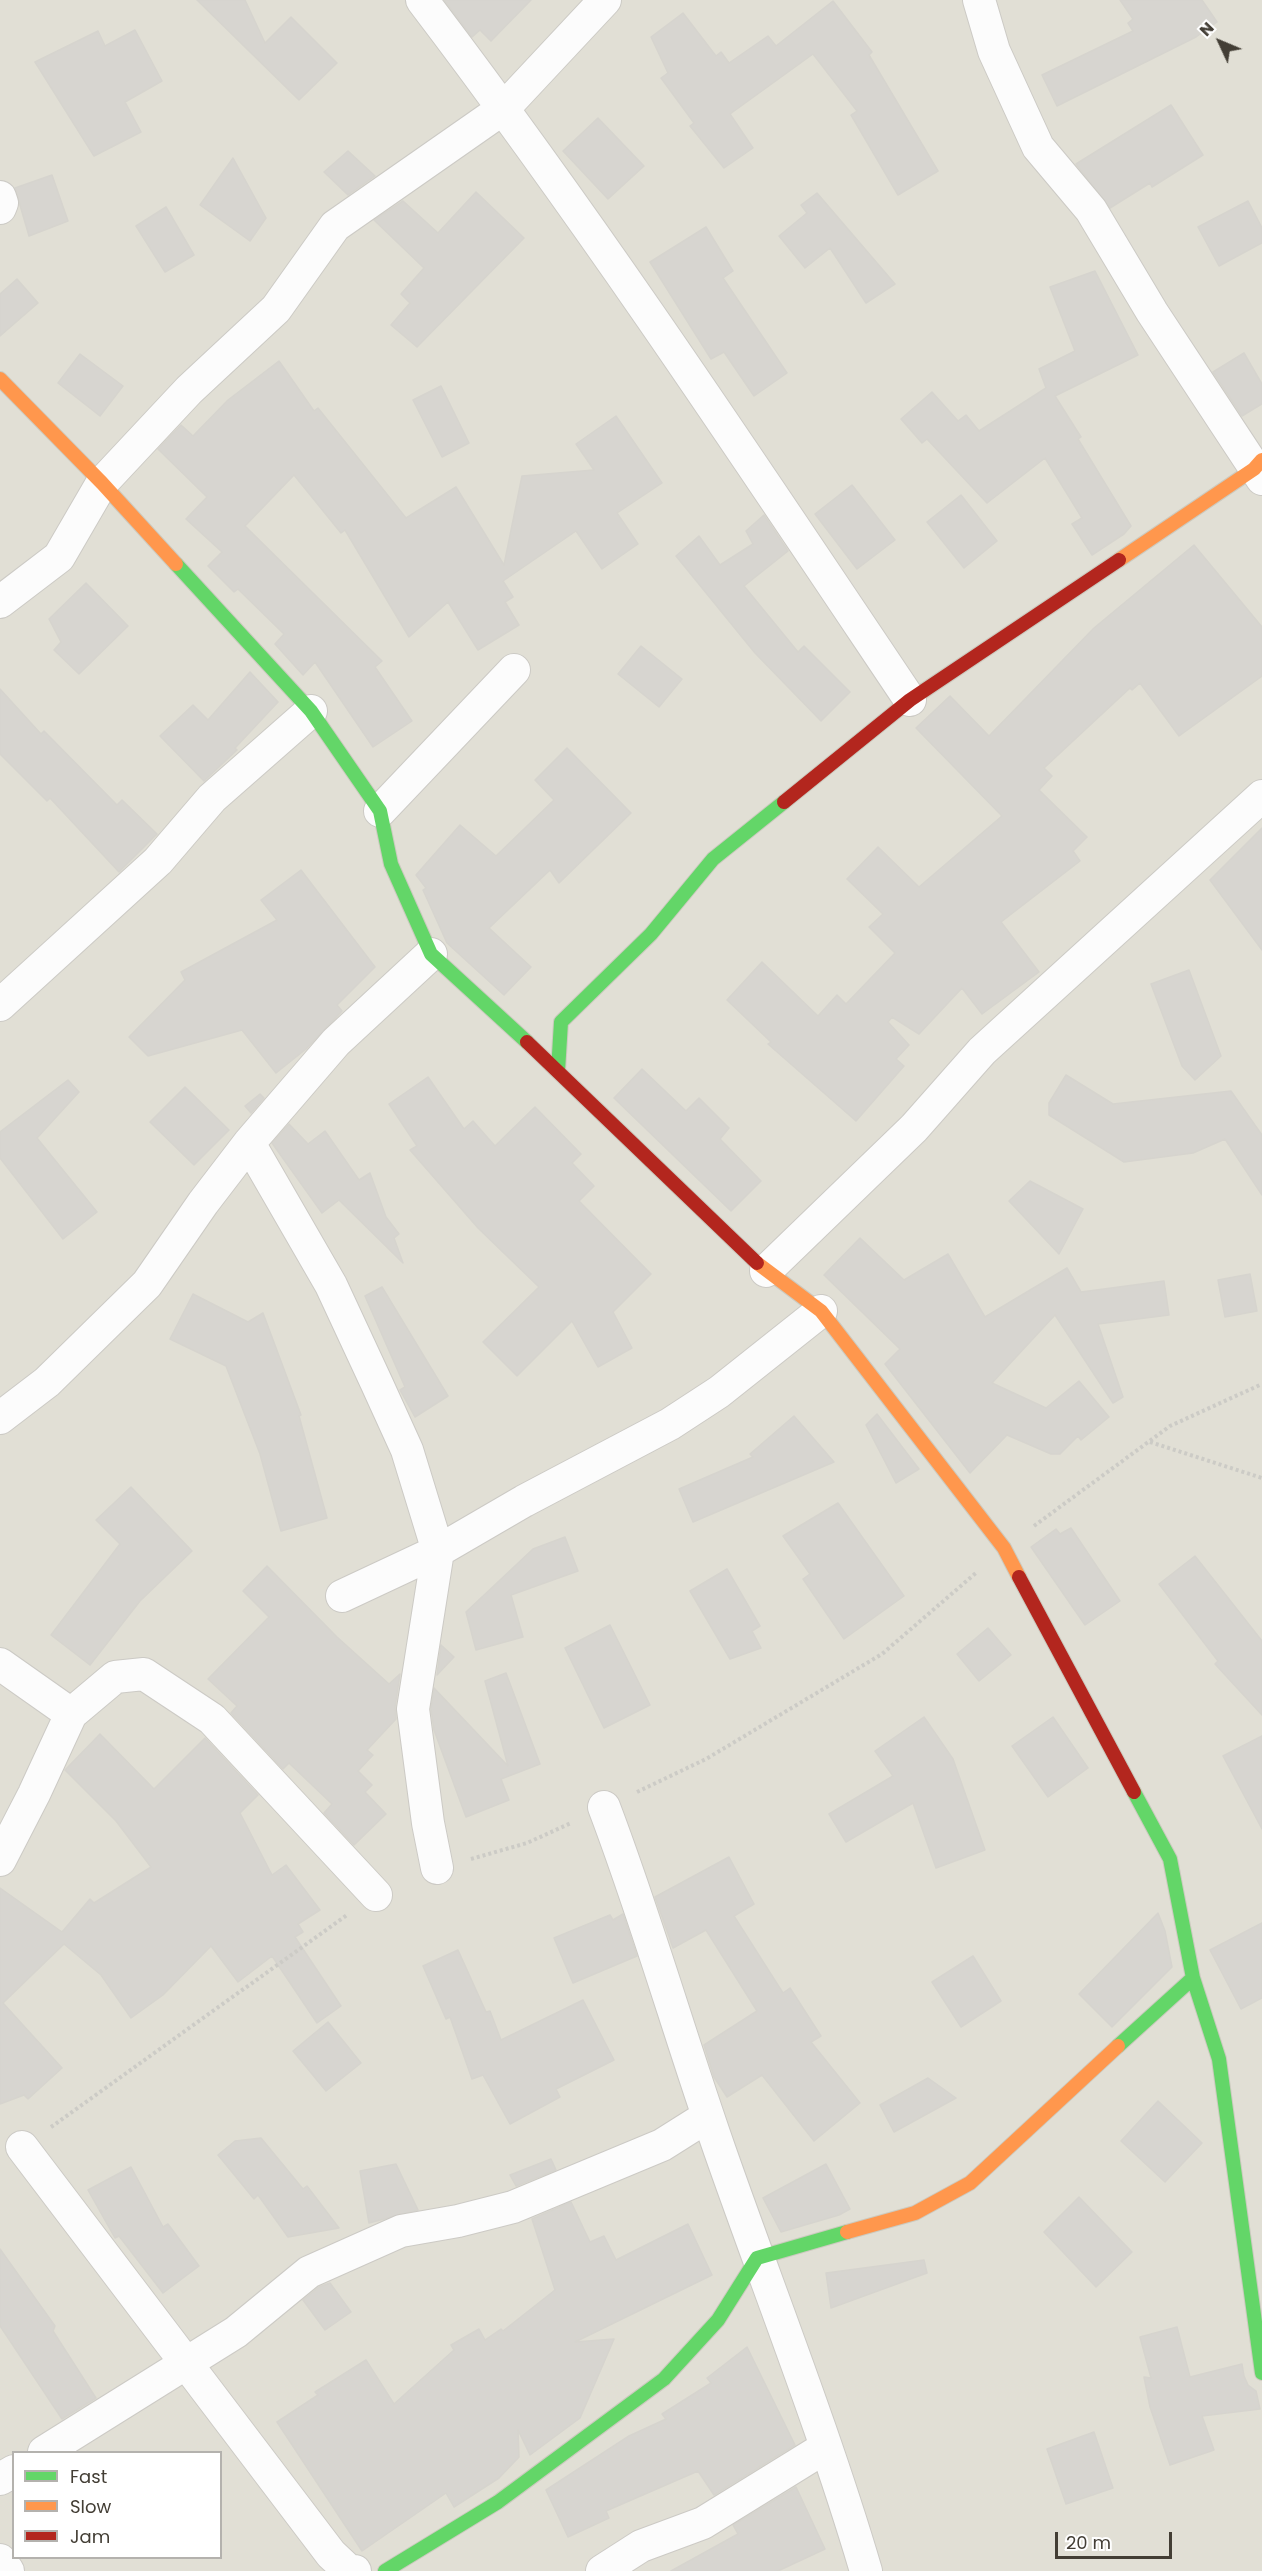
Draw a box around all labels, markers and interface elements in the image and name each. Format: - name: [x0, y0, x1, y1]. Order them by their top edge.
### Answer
- north arrow: [1190, 12, 1250, 72]
- text: N: [1194, 17, 1219, 41]
- legend: [12, 2451, 222, 2559]
- text: Fast: [70, 2464, 107, 2489]
- text: Slow: [70, 2494, 111, 2519]
- scale bar: [1058, 2520, 1175, 2558]
- text: Jam: [70, 2524, 110, 2549]
- text: 20 m: [1066, 2530, 1111, 2555]

